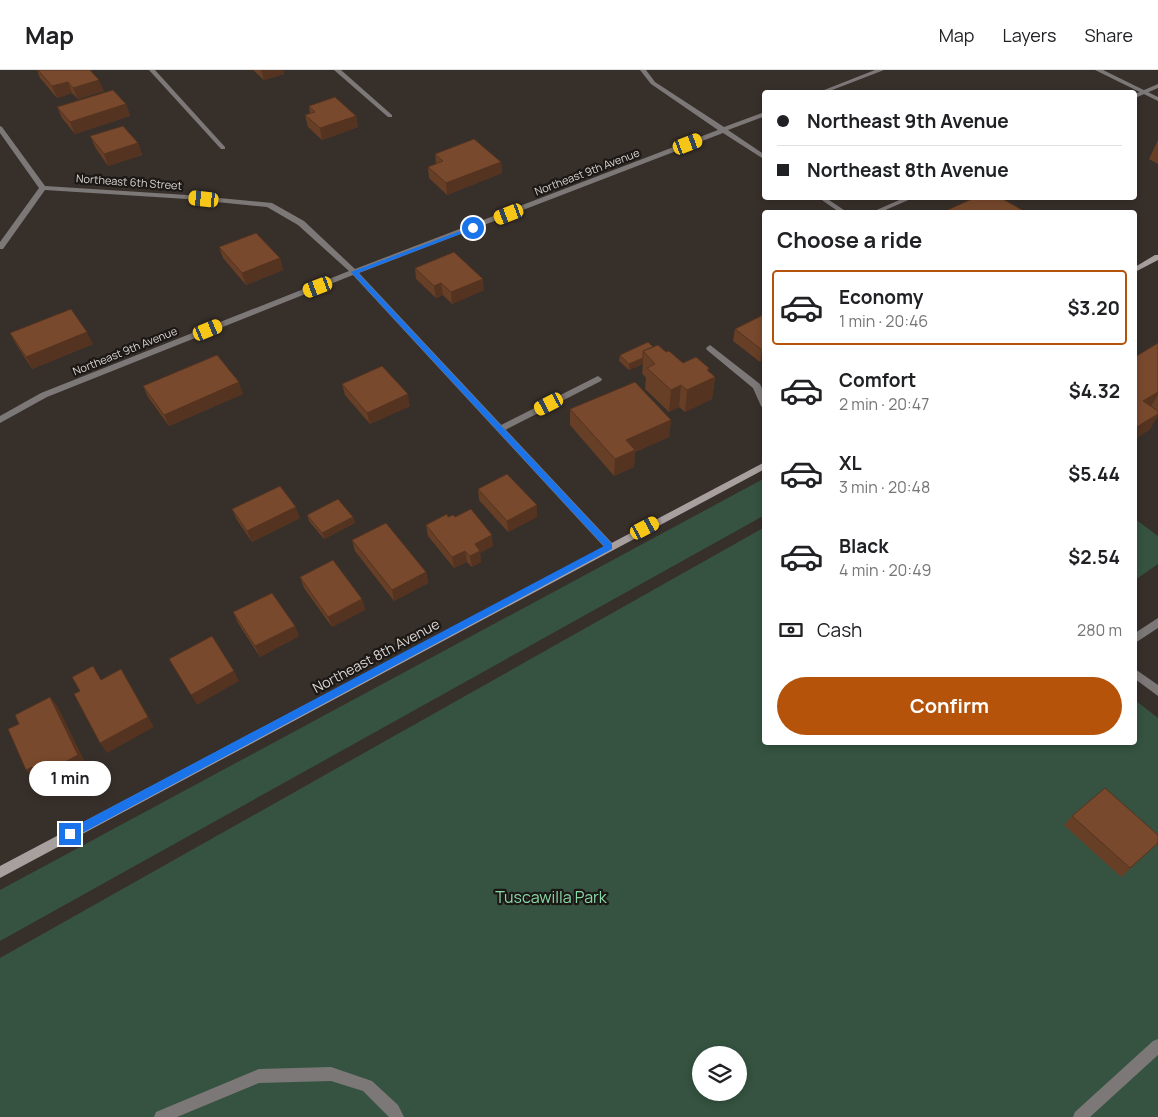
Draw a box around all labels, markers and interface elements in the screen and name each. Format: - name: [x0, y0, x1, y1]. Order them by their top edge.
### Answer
- text: Map: [25, 18, 74, 51]
- text: Map: [939, 23, 974, 47]
- text: Layers: [1002, 23, 1056, 47]
- text: Share: [1084, 23, 1133, 47]
- text: Northeast 9th Avenue: [807, 108, 1009, 134]
- car: [671, 132, 704, 156]
- street label: Northeast 9th Avenue: [532, 144, 642, 198]
- text: Northeast 8th Avenue: [807, 157, 1009, 183]
- street label: Northeast 6th Street: [76, 170, 182, 193]
- car: [188, 190, 219, 208]
- car: [492, 202, 525, 226]
- route start: [462, 217, 484, 239]
- text: Choose a ride: [777, 225, 922, 255]
- car: [301, 275, 334, 299]
- text: Economy: [839, 284, 923, 310]
- icon: car: [779, 285, 824, 330]
- text: $3.20: [1067, 295, 1120, 321]
- text: 1 min · 20:46: [839, 310, 928, 332]
- car: [191, 317, 224, 343]
- street label: Northeast 9th Avenue: [70, 323, 180, 378]
- text: Comfort: [839, 367, 916, 393]
- icon: car: [779, 368, 824, 413]
- text: $4.32: [1069, 378, 1120, 404]
- car: [532, 391, 565, 417]
- text: 2 min · 20:47: [839, 393, 929, 415]
- text: XL: [839, 450, 862, 476]
- icon: car: [779, 451, 824, 496]
- text: $5.44: [1068, 461, 1120, 487]
- text: 3 min · 20:48: [839, 476, 930, 498]
- car: [628, 514, 661, 542]
- text: Black: [839, 533, 888, 559]
- icon: car: [779, 534, 824, 579]
- text: $2.54: [1068, 544, 1120, 570]
- text: 4 min · 20:49: [839, 559, 931, 581]
- street label: Northeast 8th Avenue: [309, 614, 443, 697]
- icon: cash: [777, 616, 805, 644]
- text: Cash: [817, 617, 862, 643]
- text: 280 m: [1077, 619, 1122, 641]
- button: Confirm: [777, 677, 1122, 735]
- callout: 1 min: [29, 762, 111, 796]
- text: 1 min: [50, 767, 90, 789]
- route end: [59, 823, 81, 845]
- park label: Tuscawilla Park: [495, 886, 608, 908]
- map controls: [692, 1046, 747, 1101]
- button: layers: [692, 1046, 747, 1101]

